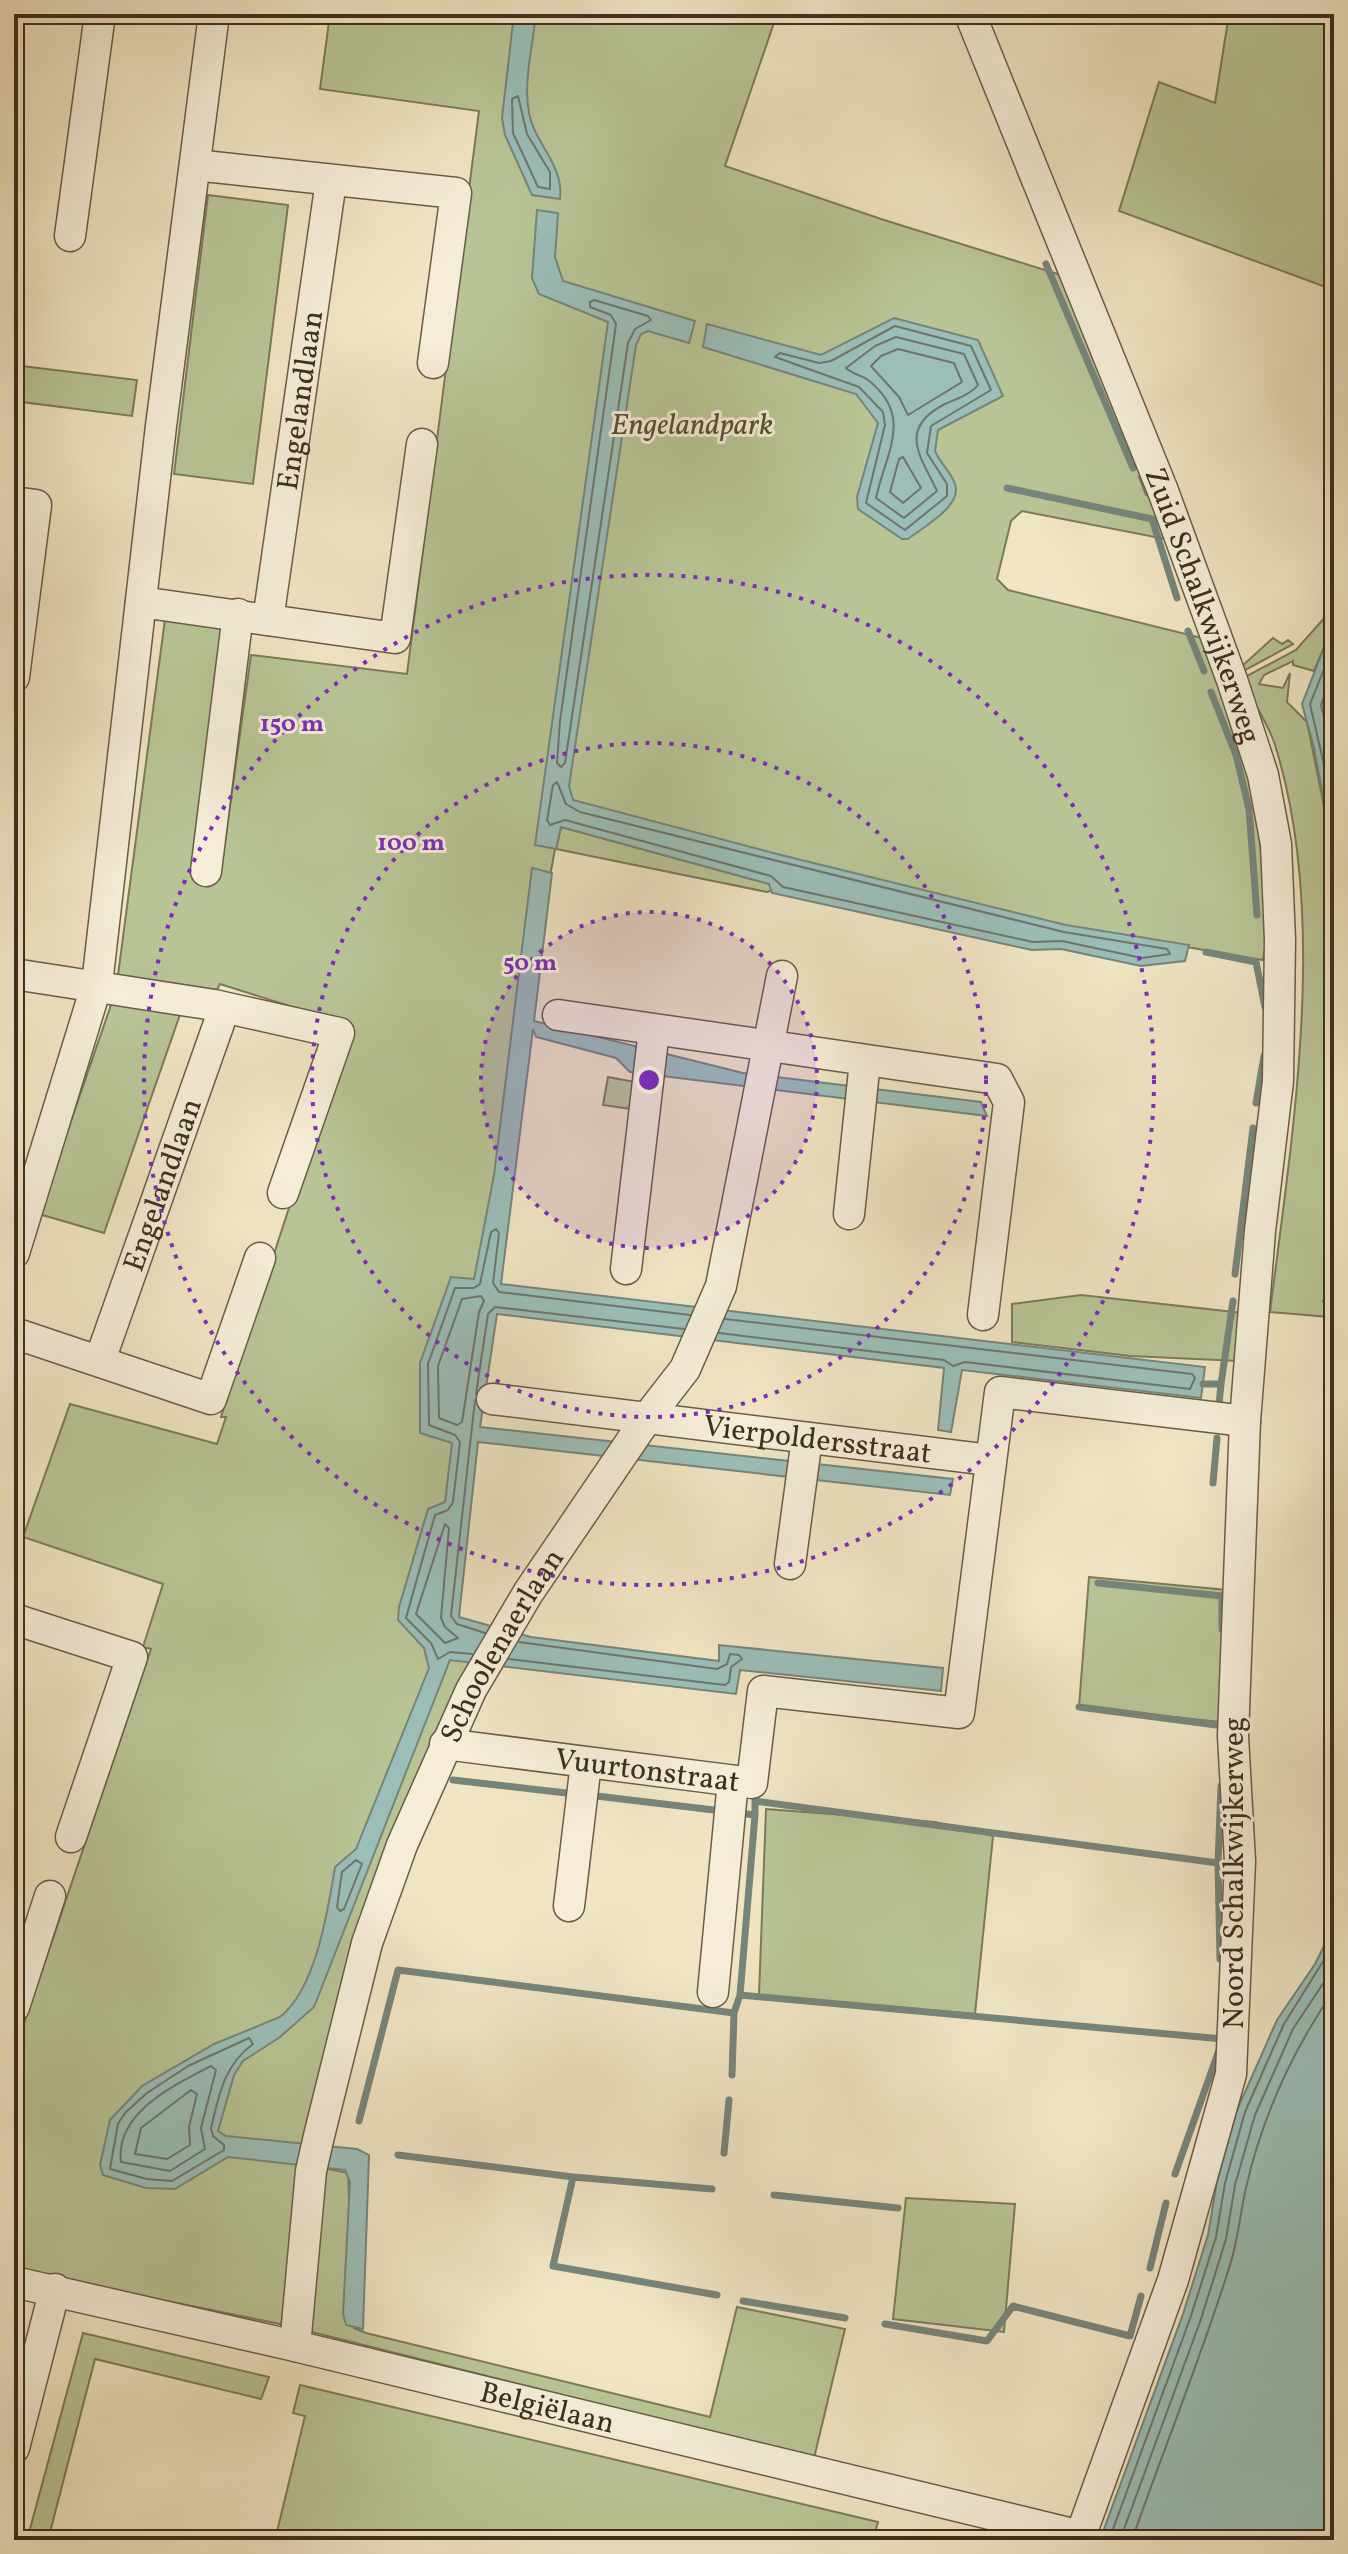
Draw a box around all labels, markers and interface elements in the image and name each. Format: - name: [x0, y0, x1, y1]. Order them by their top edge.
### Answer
- street label: Engelandlaan: [268, 308, 335, 493]
- park label: Engelandpark: [611, 405, 773, 447]
- street label: Zuid Schalkwijkerweg: [1133, 462, 1270, 750]
- text: 150 m: [260, 708, 324, 742]
- text: 100 m: [377, 827, 445, 861]
- text: 50 m: [503, 947, 557, 981]
- centre of rings: [635, 1066, 663, 1094]
- street label: Engelandlaan: [114, 1093, 214, 1278]
- street label: Vierpoldersstraat: [701, 1406, 934, 1476]
- street label: Schoolenaerlaan: [431, 1541, 575, 1750]
- street label: Noord Schalkwijkerweg: [1214, 1717, 1256, 2029]
- street label: Vuurtonstraat: [552, 1739, 742, 1804]
- street label: Belgiëlaan: [475, 2372, 619, 2446]

